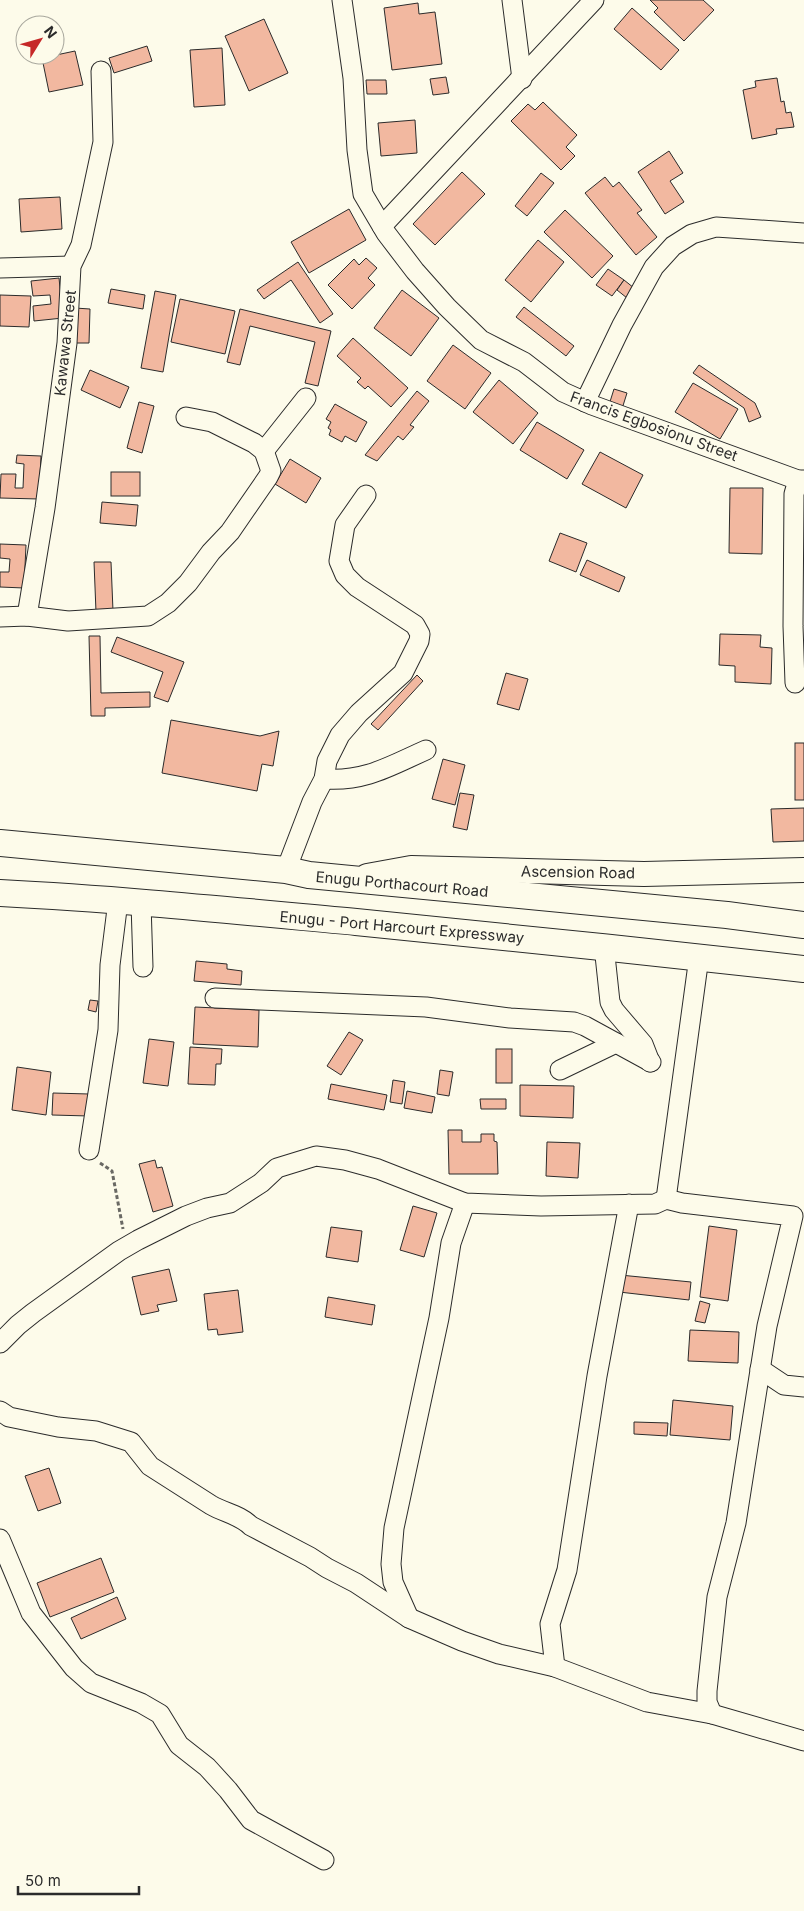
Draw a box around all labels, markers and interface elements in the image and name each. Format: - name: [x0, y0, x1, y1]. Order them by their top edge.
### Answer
- north arrow: [15, 15, 65, 65]
- text: N: [41, 22, 61, 41]
- street label: Kawawa Street: [50, 289, 80, 397]
- street label: Francis Egbosionu Street: [568, 387, 740, 465]
- street label: Ascension Road: [521, 862, 635, 882]
- street label: Enugu Porthacourt Road: [315, 867, 489, 901]
- street label: Enugu - Port Harcourt Expressway: [279, 907, 526, 947]
- scale bar: [18, 1864, 139, 1896]
- text: 50 m: [25, 1871, 61, 1890]

